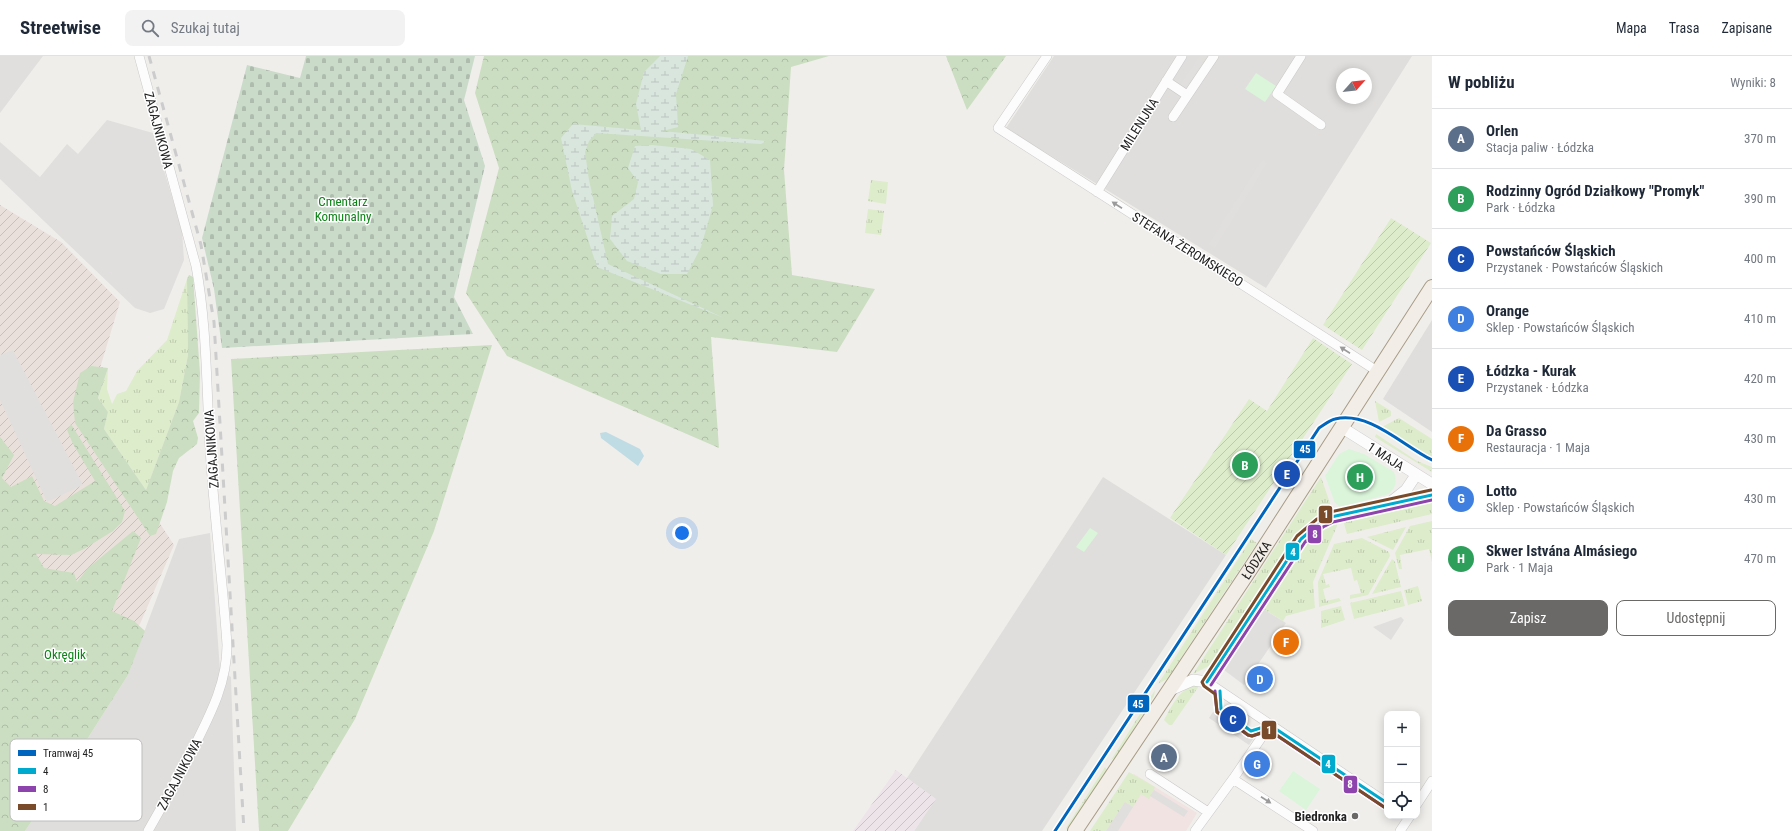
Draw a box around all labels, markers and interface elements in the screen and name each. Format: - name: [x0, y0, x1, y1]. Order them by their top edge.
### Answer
- search box: [125, 10, 405, 46]
- text: Streetwise: [20, 16, 101, 39]
- icon: search: [139, 17, 161, 39]
- text: Szukaj tutaj: [171, 19, 240, 37]
- text: Mapa: [1616, 20, 1647, 36]
- text: Trasa: [1669, 20, 1699, 36]
- text: Zapisane: [1721, 20, 1772, 36]
- north arrow: [1336, 68, 1372, 104]
- text: W pobliżu: [1448, 72, 1515, 92]
- text: Wyniki: 8: [1730, 75, 1776, 90]
- street label: ZAGAJNIKOWA: [141, 90, 176, 171]
- street label: MILENIJNA: [1117, 95, 1162, 153]
- text: Orlen: [1486, 122, 1518, 140]
- text: A: [1457, 131, 1465, 146]
- text: 370 m: [1744, 131, 1776, 146]
- text: Stacja paliw · Łódzka: [1486, 140, 1594, 155]
- text: Rodzinny Ogród Działkowy "Promyk": [1486, 182, 1704, 200]
- text: B: [1457, 191, 1465, 206]
- text: 390 m: [1744, 191, 1776, 206]
- park label: Cmentarz Komunalny: [315, 194, 372, 224]
- text: Park · Łódzka: [1486, 200, 1555, 215]
- one-way arrow: [1112, 201, 1122, 209]
- street label: STEFANA ŻEROMSKIEGO: [1129, 209, 1246, 290]
- text: Powstańców Śląskich: [1486, 242, 1616, 260]
- text: C: [1457, 251, 1465, 266]
- text: 400 m: [1744, 251, 1776, 266]
- text: Przystanek · Powstańców Śląskich: [1486, 260, 1663, 275]
- text: Orange: [1486, 302, 1529, 320]
- text: D: [1457, 311, 1465, 326]
- text: 410 m: [1744, 311, 1776, 326]
- text: Sklep · Powstańców Śląskich: [1486, 320, 1635, 335]
- one-way arrow: [1340, 346, 1350, 354]
- text: Łódzka - Kurak: [1486, 362, 1576, 380]
- text: E: [1458, 371, 1464, 386]
- text: 420 m: [1744, 371, 1776, 386]
- text: Przystanek · Łódzka: [1486, 380, 1589, 395]
- street label: ZAGAJNIKOWA: [201, 409, 222, 489]
- text: Da Grasso: [1486, 422, 1547, 440]
- text: F: [1458, 431, 1464, 446]
- text: 430 m: [1744, 431, 1776, 446]
- street label: 1 MAJA: [1365, 439, 1407, 474]
- line badge: 45: [1293, 440, 1316, 459]
- text: Restauracja · 1 Maja: [1486, 440, 1590, 455]
- text: 45: [1299, 443, 1311, 456]
- pin: B: [1232, 450, 1258, 480]
- pin: E: [1274, 459, 1300, 489]
- pin: H: [1347, 462, 1373, 492]
- text: Lotto: [1486, 482, 1517, 500]
- text: G: [1457, 491, 1465, 506]
- text: 430 m: [1744, 491, 1776, 506]
- text: Sklep · Powstańców Śląskich: [1486, 500, 1635, 515]
- line badge: 1: [1318, 505, 1333, 524]
- text: 1: [1323, 508, 1329, 521]
- your location: [672, 523, 692, 543]
- line badge: 8: [1307, 524, 1322, 544]
- text: 8: [1312, 528, 1318, 541]
- street label: ŁÓDZKA: [1239, 538, 1275, 582]
- line badge: 4: [1285, 542, 1300, 561]
- text: Skwer Istvána Almásiego: [1486, 542, 1637, 560]
- text: 4: [1290, 546, 1296, 559]
- text: H: [1457, 551, 1465, 566]
- text: 470 m: [1744, 551, 1776, 566]
- text: Park · 1 Maja: [1486, 560, 1553, 575]
- button: Zapisz: [1448, 600, 1608, 636]
- button: Udostępnij: [1616, 600, 1776, 636]
- pin: F: [1273, 627, 1299, 657]
- park label: Okręglik: [44, 647, 86, 662]
- pin: D: [1247, 664, 1273, 694]
- line badge: 45: [1127, 694, 1150, 713]
- text: 45: [1132, 698, 1144, 711]
- pin: C: [1220, 704, 1246, 734]
- map controls: [1384, 711, 1420, 819]
- button: +: [1384, 711, 1420, 747]
- line badge: 1: [1261, 720, 1277, 740]
- text: 1: [1266, 724, 1272, 737]
- street label: ZAGAJNIKOWA: [154, 735, 205, 813]
- legend: [10, 739, 142, 821]
- pin: A: [1151, 742, 1177, 772]
- text: Tramwaj 45: [43, 747, 93, 760]
- button: −: [1384, 747, 1420, 783]
- pin: G: [1244, 749, 1270, 779]
- line badge: 4: [1321, 754, 1336, 774]
- text: 4: [1325, 758, 1331, 771]
- text: 4: [43, 765, 49, 778]
- line badge: 8: [1343, 775, 1358, 794]
- text: 8: [1347, 778, 1353, 791]
- text: 8: [43, 783, 48, 796]
- button: locate: [1384, 783, 1420, 819]
- one-way arrow: [1261, 796, 1271, 804]
- text: 1: [43, 801, 48, 814]
- place label: Biedronka: [1294, 809, 1347, 824]
- marker: Biedronka: [1350, 811, 1360, 821]

